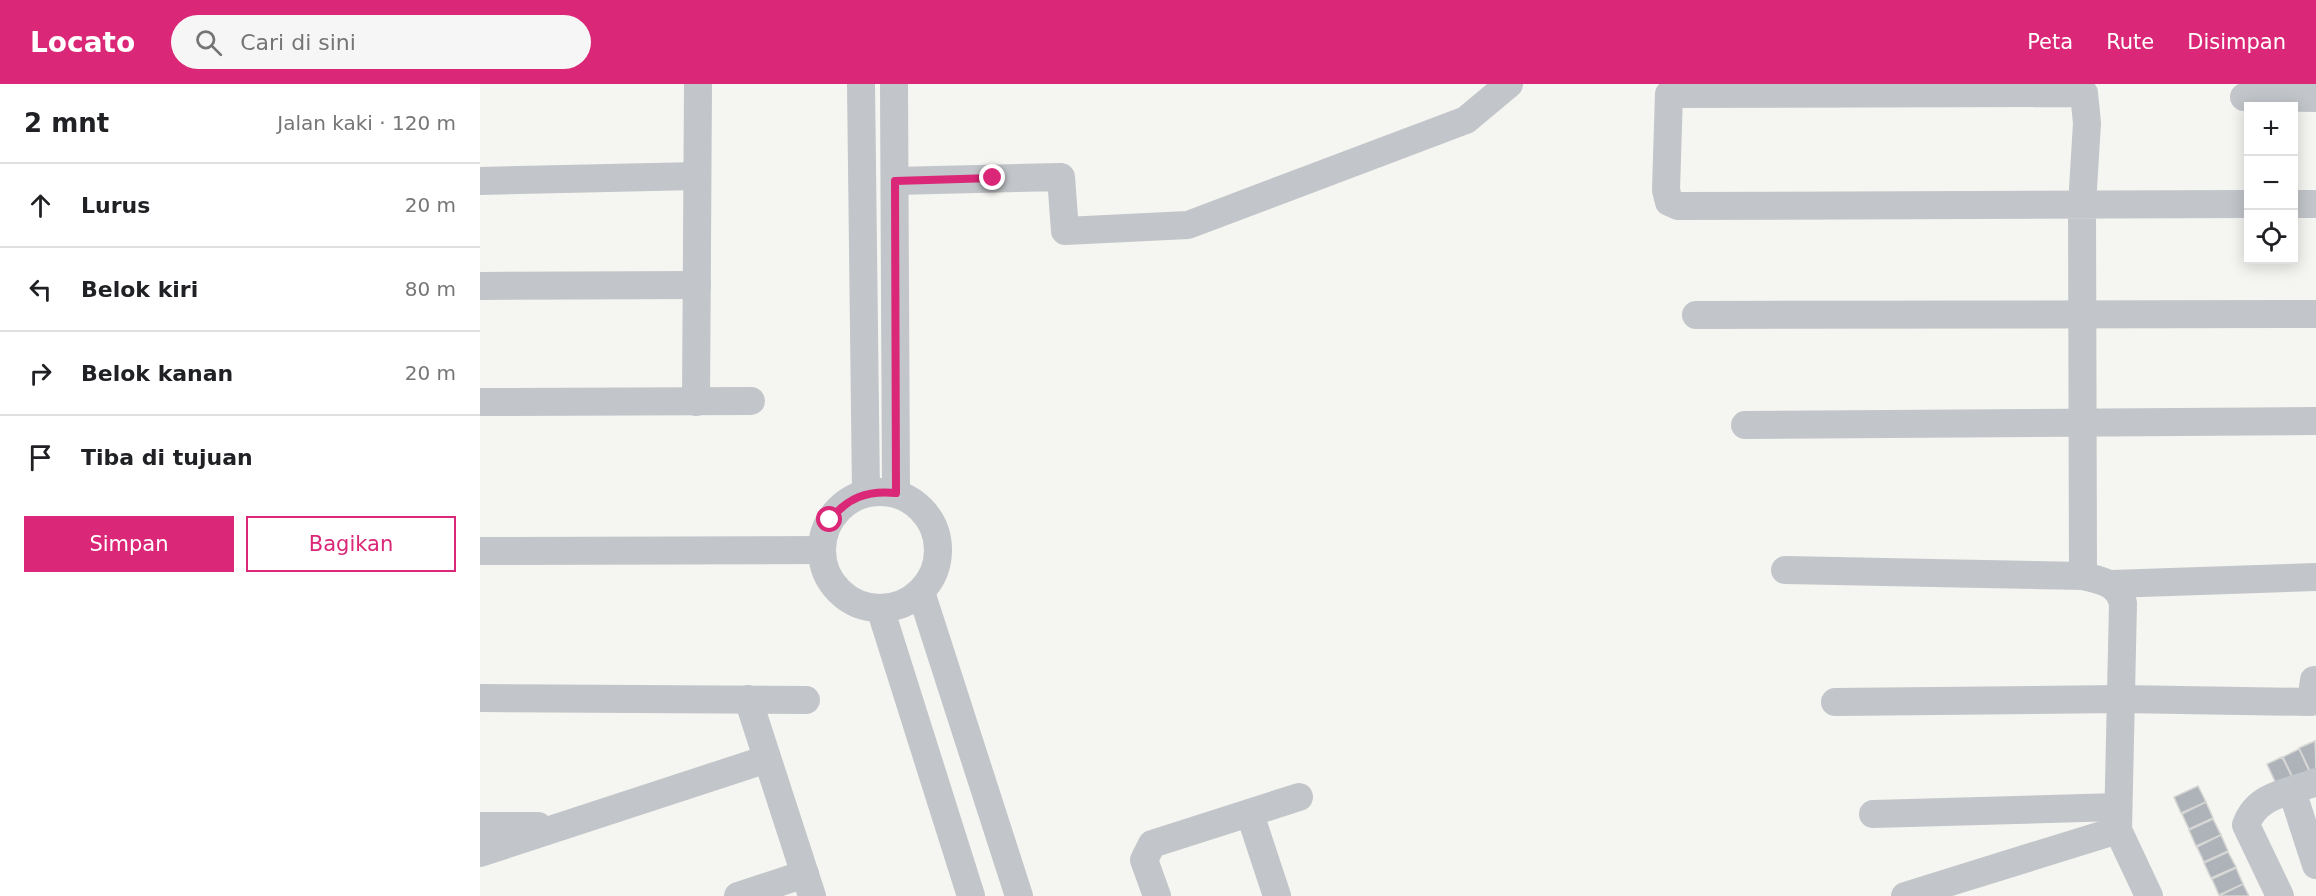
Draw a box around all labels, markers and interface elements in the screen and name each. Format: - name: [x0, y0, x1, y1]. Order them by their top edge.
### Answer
- search box: [171, 15, 591, 69]
- text: Locato: [30, 26, 135, 59]
- icon: search: [192, 26, 225, 59]
- text: Cari di sini: [240, 30, 356, 55]
- text: Peta: [2027, 30, 2073, 54]
- text: Rute: [2106, 30, 2154, 54]
- text: Disimpan: [2187, 30, 2286, 54]
- map controls: [2244, 102, 2298, 264]
- button: +: [2244, 102, 2298, 156]
- text: 2 mnt: [24, 108, 109, 138]
- text: Jalan kaki · 120 m: [277, 111, 456, 135]
- button: −: [2244, 156, 2298, 210]
- route end: [979, 164, 1005, 190]
- icon: ahead: [24, 189, 57, 222]
- text: Lurus: [81, 193, 150, 218]
- text: 20 m: [405, 193, 456, 217]
- button: locate: [2244, 210, 2298, 264]
- icon: left: [24, 273, 57, 306]
- text: Belok kiri: [81, 277, 198, 302]
- text: 80 m: [405, 277, 456, 301]
- icon: right: [24, 357, 57, 390]
- text: Belok kanan: [81, 361, 233, 386]
- text: 20 m: [405, 361, 456, 385]
- icon: arrive: [24, 441, 57, 474]
- text: Tiba di tujuan: [81, 445, 253, 470]
- route start: [816, 506, 842, 532]
- button: Simpan: [24, 516, 234, 572]
- button: Bagikan: [246, 516, 456, 572]

